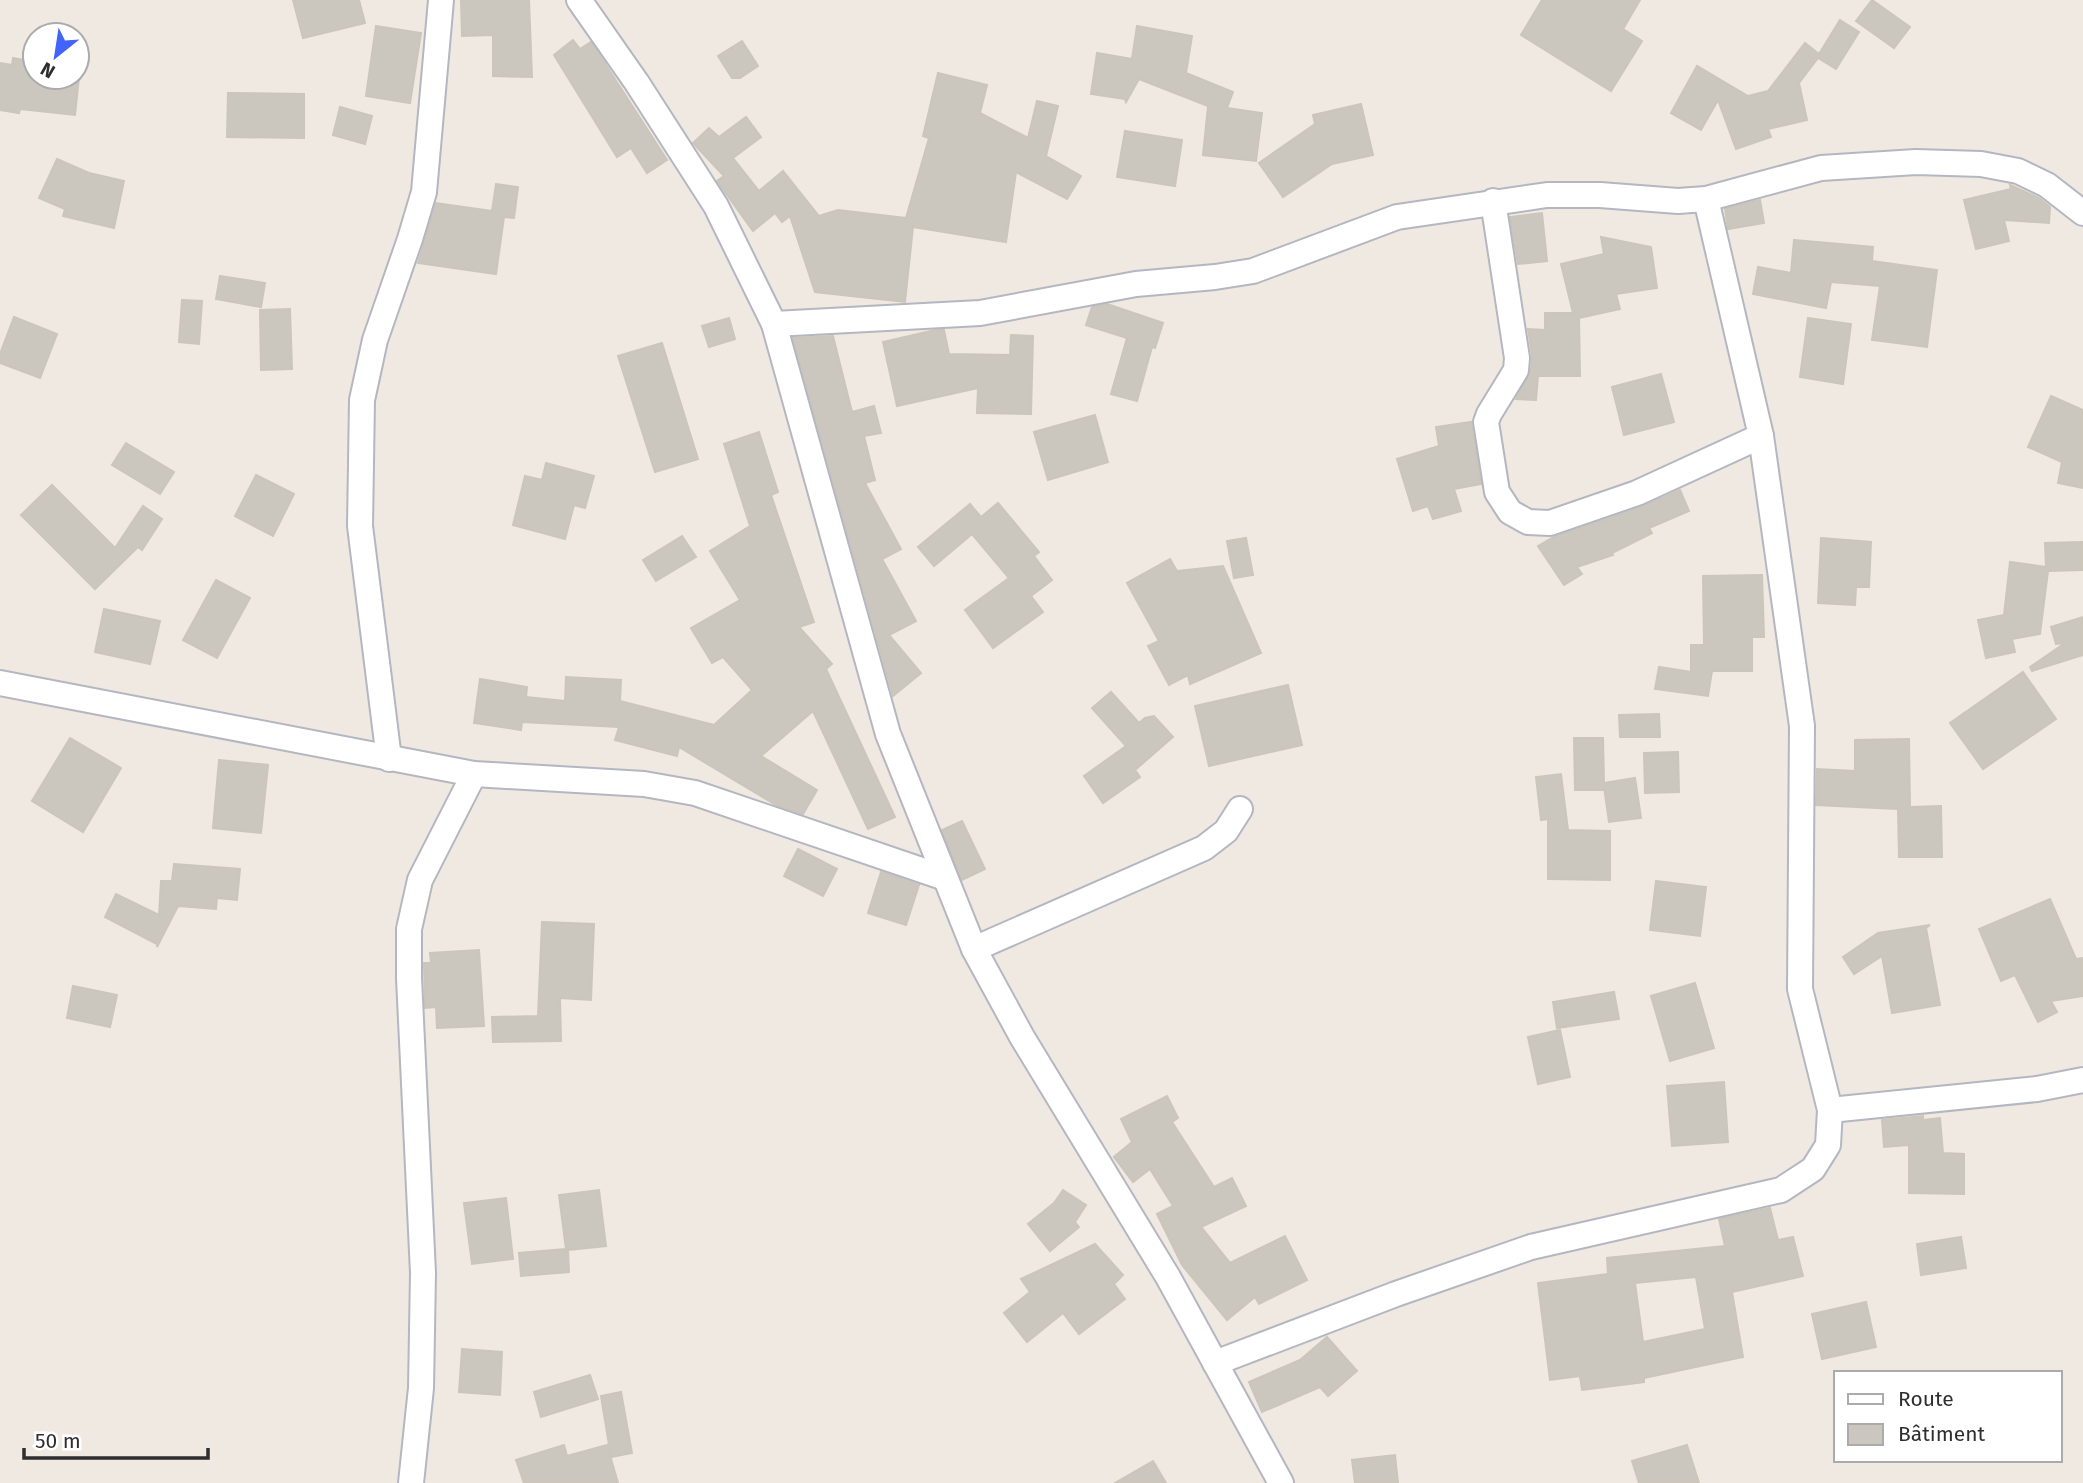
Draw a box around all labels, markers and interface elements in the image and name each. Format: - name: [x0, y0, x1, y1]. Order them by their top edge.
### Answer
- north arrow: [21, 21, 91, 91]
- text: N: [37, 57, 59, 83]
- legend: [1834, 1371, 2062, 1462]
- text: Route: [1898, 1386, 1954, 1412]
- scale bar: [24, 1416, 208, 1460]
- text: Bâtiment: [1898, 1421, 1985, 1447]
- text: 50 m: [35, 1428, 81, 1454]

